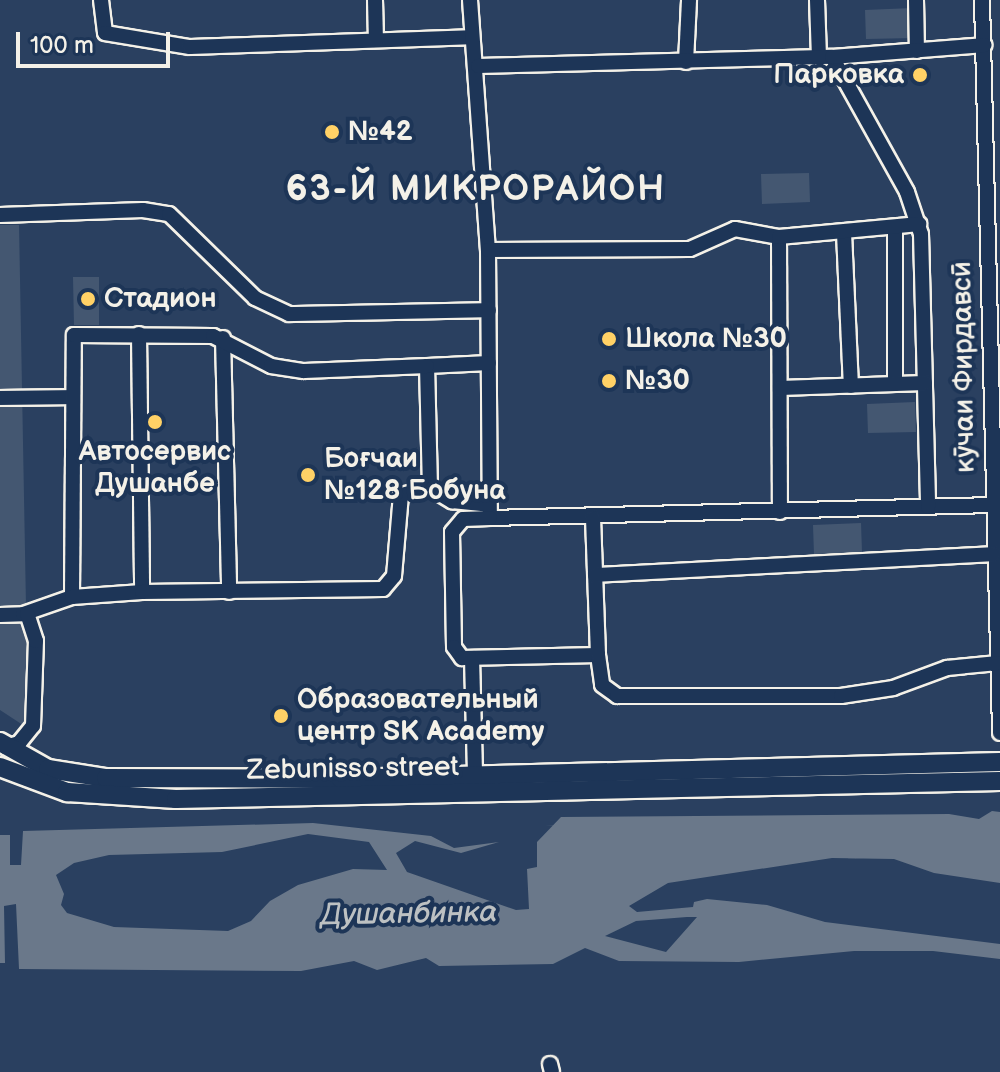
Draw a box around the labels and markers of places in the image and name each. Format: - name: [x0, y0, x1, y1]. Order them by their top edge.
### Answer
- place label: Парковка: [773, 58, 904, 92]
- marker: Парковка: [911, 66, 929, 84]
- place label: №42: [348, 115, 412, 149]
- marker: №42: [323, 123, 341, 141]
- place label: Стадион: [104, 282, 217, 316]
- marker: Стадион: [79, 290, 97, 308]
- place label: Школа №30: [625, 322, 787, 356]
- marker: Школа №30: [600, 330, 618, 348]
- place label: №30: [625, 364, 690, 398]
- marker: №30: [600, 372, 618, 390]
- marker: Автосервис Душанбе: [146, 413, 164, 431]
- place label: Автосервис Душанбе: [79, 435, 231, 501]
- place label: Боғчаи №128 Бобуна: [324, 442, 506, 508]
- marker: Боғчаи №128 Бобуна: [299, 466, 317, 484]
- place label: Образовательный центр SK Academy: [297, 683, 544, 749]
- marker: Образовательный центр SK Academy: [272, 707, 290, 725]

